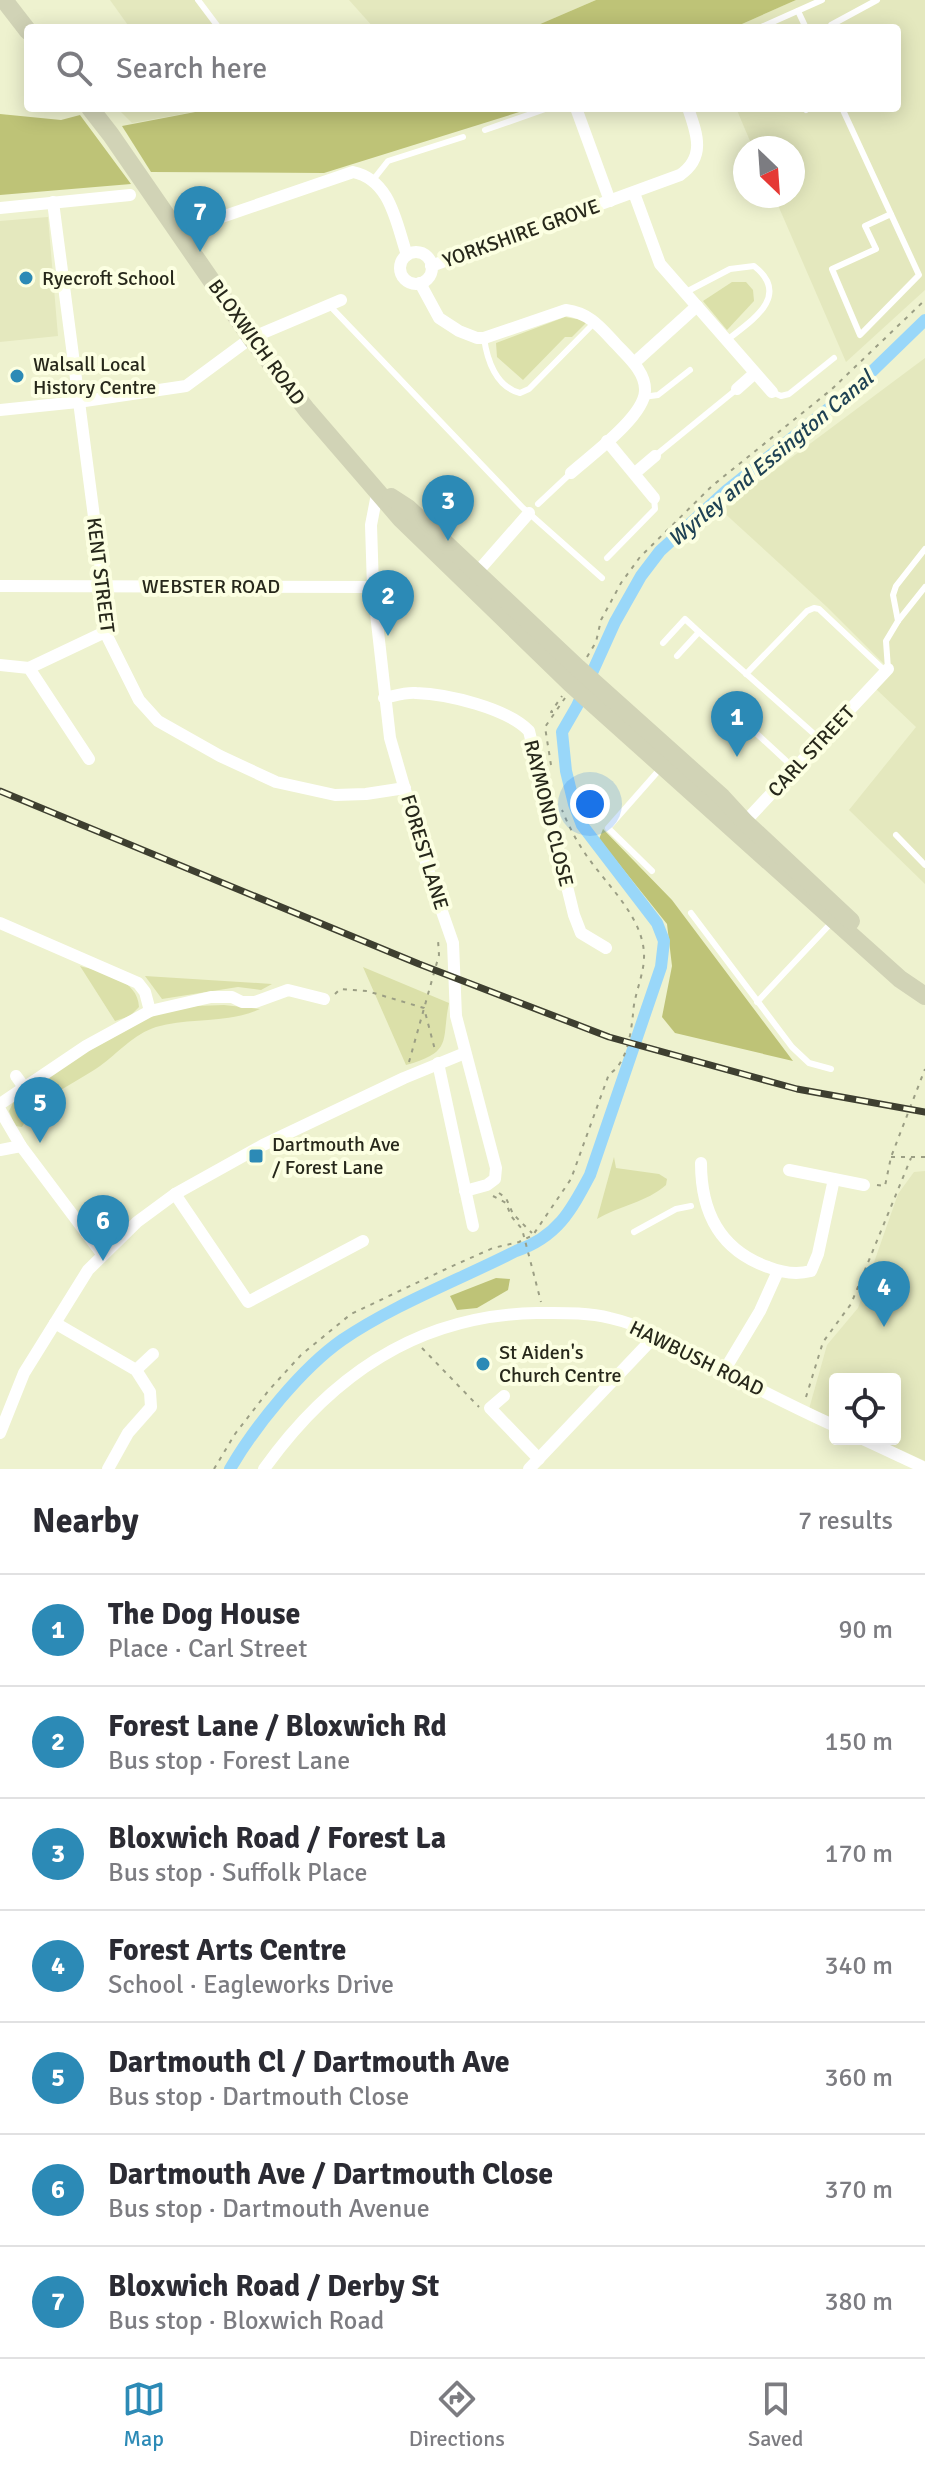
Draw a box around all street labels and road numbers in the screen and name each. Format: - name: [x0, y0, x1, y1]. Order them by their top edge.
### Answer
- street label: YORKSHIRE GROVE: [439, 193, 603, 273]
- street label: BLOXWICH ROAD: [203, 275, 311, 410]
- street label: KENT STREET: [81, 516, 120, 634]
- street label: WEBSTER ROAD: [142, 574, 280, 599]
- street label: CARL STREET: [763, 700, 860, 802]
- street label: RAYMOND CLOSE: [518, 737, 579, 889]
- street label: FOREST LANE: [395, 792, 454, 913]
- street label: HAWBUSH ROAD: [625, 1315, 768, 1402]

